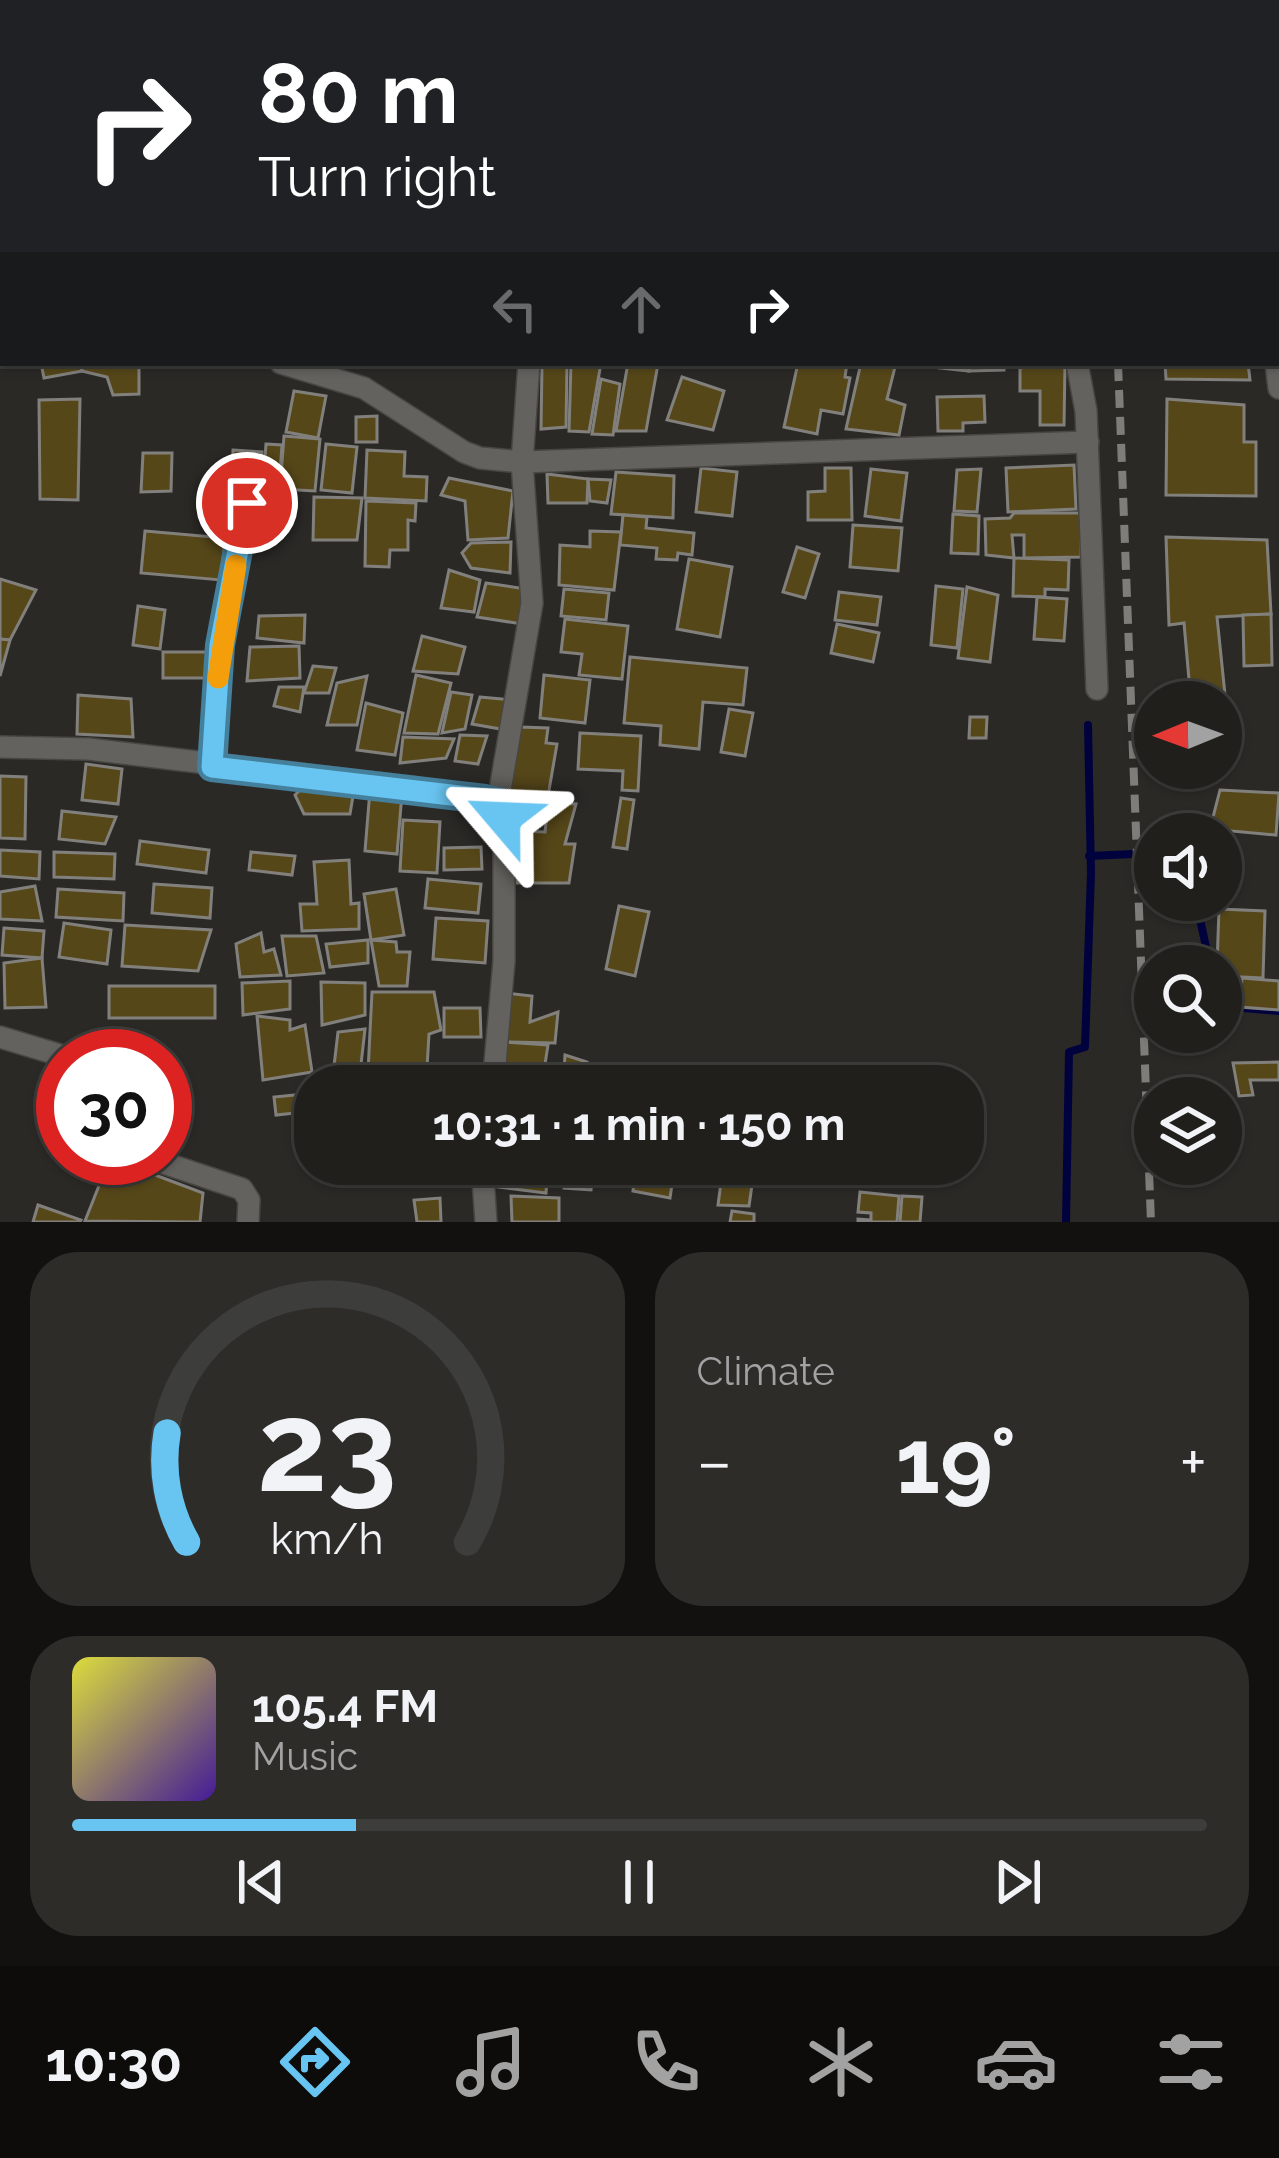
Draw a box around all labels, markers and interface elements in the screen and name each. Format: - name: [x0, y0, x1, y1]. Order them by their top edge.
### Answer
- text: 80 m: [258, 44, 459, 143]
- icon: right: [60, 48, 216, 204]
- text: Turn right: [258, 145, 496, 209]
- icon: left: [482, 276, 548, 342]
- icon: ahead: [608, 276, 674, 342]
- icon: right: [734, 276, 800, 342]
- pin: [196, 452, 298, 554]
- icon: arrive: [214, 470, 280, 536]
- north arrow: [1134, 681, 1242, 789]
- map controls: [1134, 681, 1242, 1185]
- position arrow: [440, 755, 566, 881]
- button: sound: [1134, 813, 1242, 921]
- button: search: [1134, 945, 1242, 1053]
- speed limit sign: 30: [36, 1029, 192, 1185]
- button: layers: [1134, 1077, 1242, 1185]
- text: 10:31 · 1 min · 150 m: [433, 1098, 845, 1151]
- text: Climate: [697, 1348, 835, 1394]
- text: 23: [257, 1374, 397, 1520]
- text: 19°: [896, 1408, 1016, 1514]
- text: −: [697, 1423, 732, 1500]
- text: +: [1180, 1423, 1207, 1500]
- text: km/h: [271, 1514, 384, 1564]
- text: 105.4 FM: [252, 1680, 438, 1733]
- text: Music: [252, 1733, 358, 1779]
- icon: previous: [228, 1849, 294, 1915]
- icon: pause: [606, 1849, 672, 1915]
- icon: next: [985, 1849, 1051, 1915]
- icon: directions: [273, 2020, 357, 2104]
- icon: music: [449, 2020, 533, 2104]
- icon: phone: [624, 2020, 708, 2104]
- icon: climate: [799, 2020, 883, 2104]
- icon: car: [974, 2020, 1058, 2104]
- icon: filters: [1149, 2020, 1233, 2104]
- text: 10:30: [46, 2030, 182, 2094]

